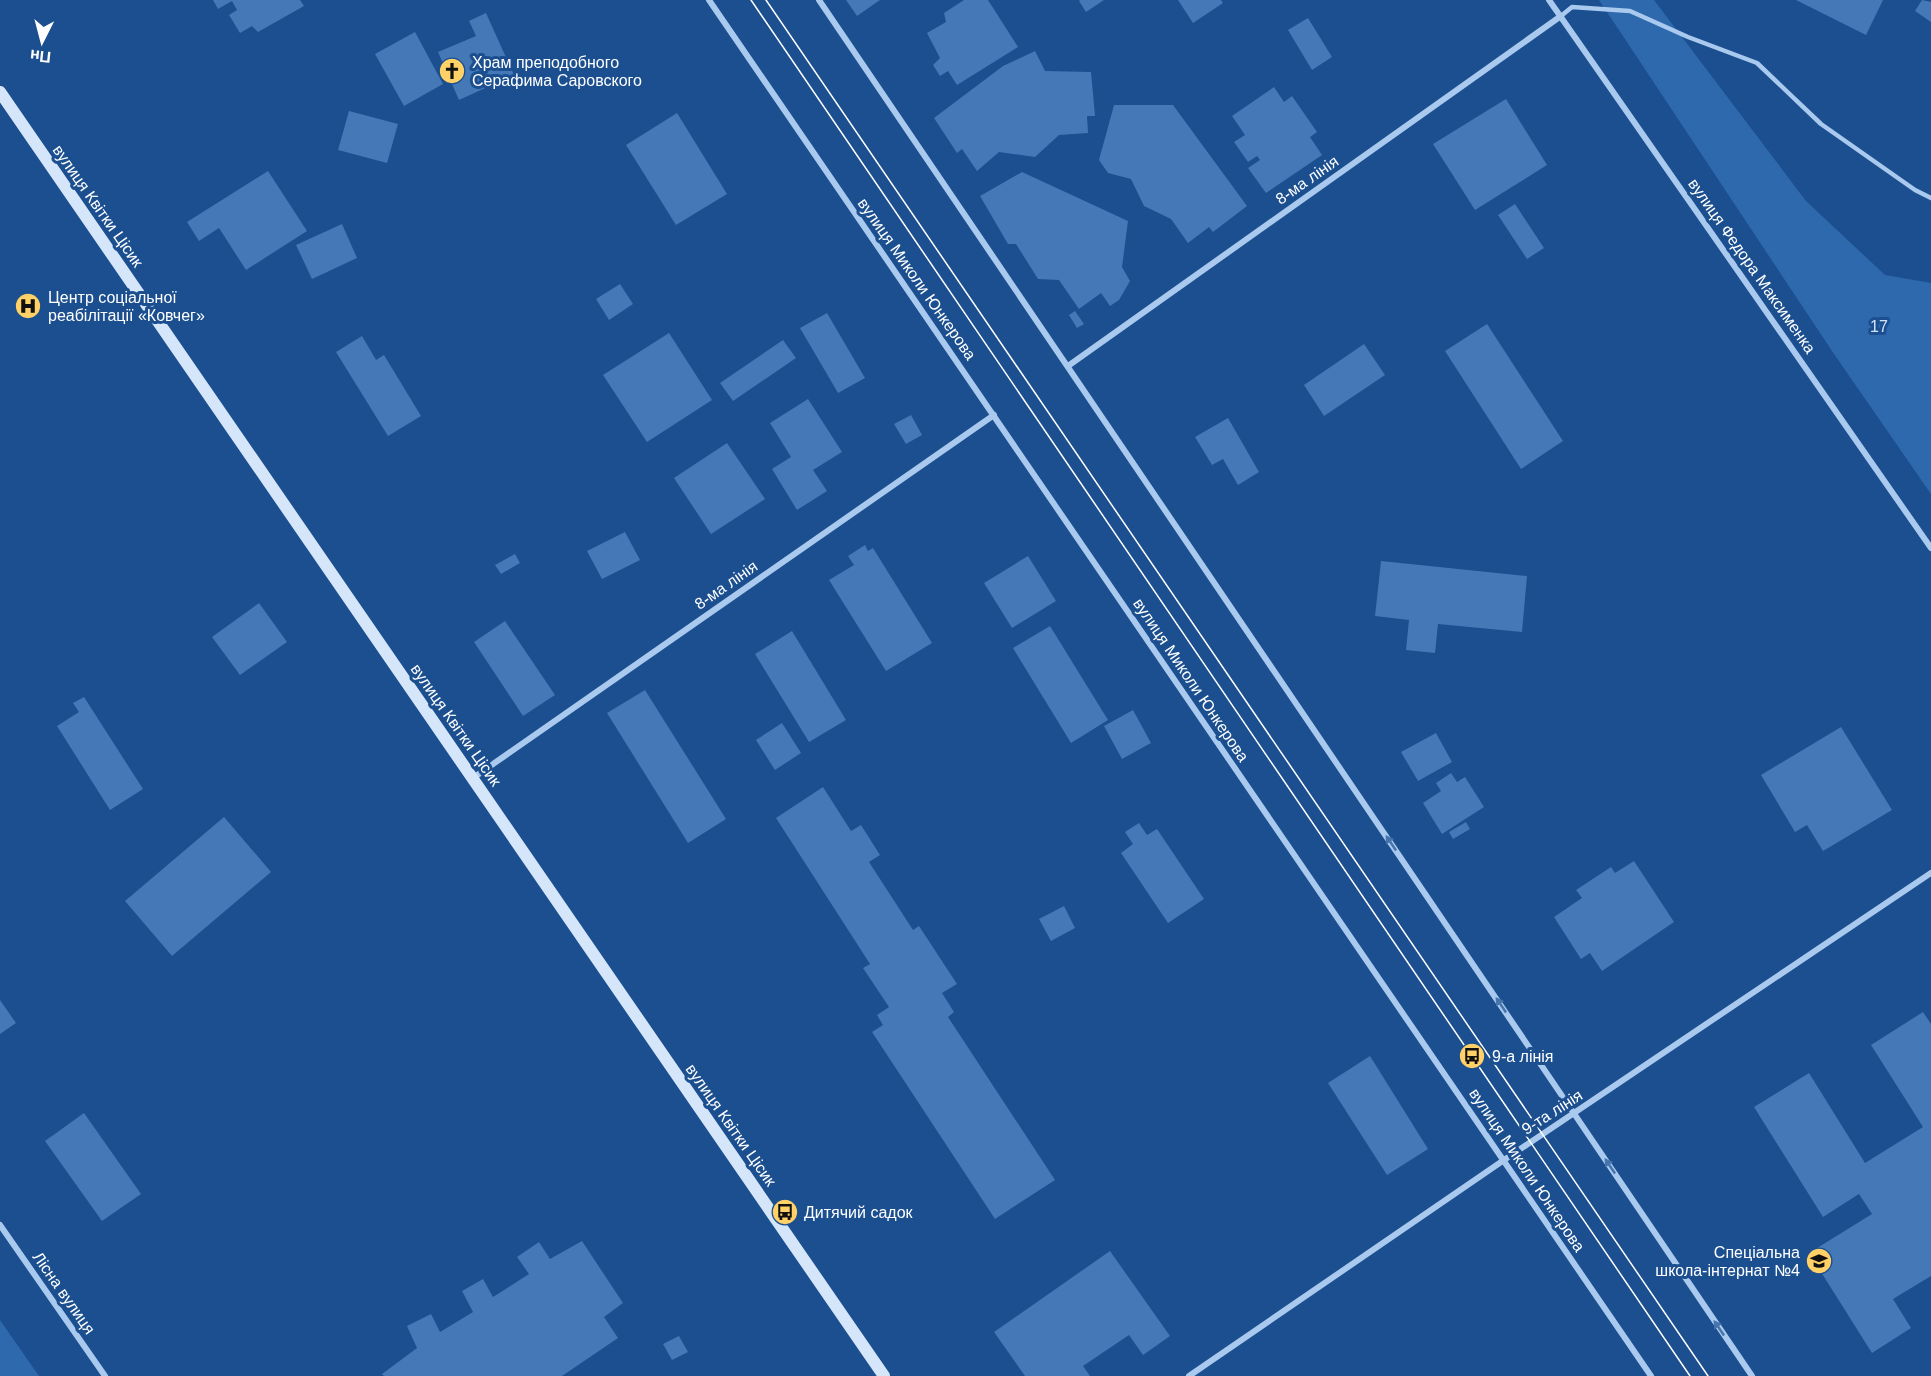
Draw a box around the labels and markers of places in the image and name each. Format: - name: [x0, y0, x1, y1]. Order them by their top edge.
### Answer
- place label: Храм преподобного Серафима Саровского: [472, 54, 642, 89]
- church icon: Храм преподобного Серафима Саровского: [437, 56, 467, 86]
- place label: Центр соціальної реабілітації «Ковчег»: [48, 289, 205, 324]
- hospital icon: Центр соціальної реабілітації «Ковчег»: [13, 291, 43, 321]
- bus stop icon: 9-а лінія: [1457, 1041, 1487, 1071]
- place label: 9-а лінія: [1492, 1048, 1554, 1065]
- bus stop icon: Дитячий садок: [770, 1197, 800, 1227]
- place label: Дитячий садок: [804, 1204, 914, 1221]
- place label: Спеціальна школа-інтернат №4: [1655, 1244, 1800, 1279]
- school or university icon: Спеціальна школа-інтернат №4: [1804, 1246, 1834, 1276]

